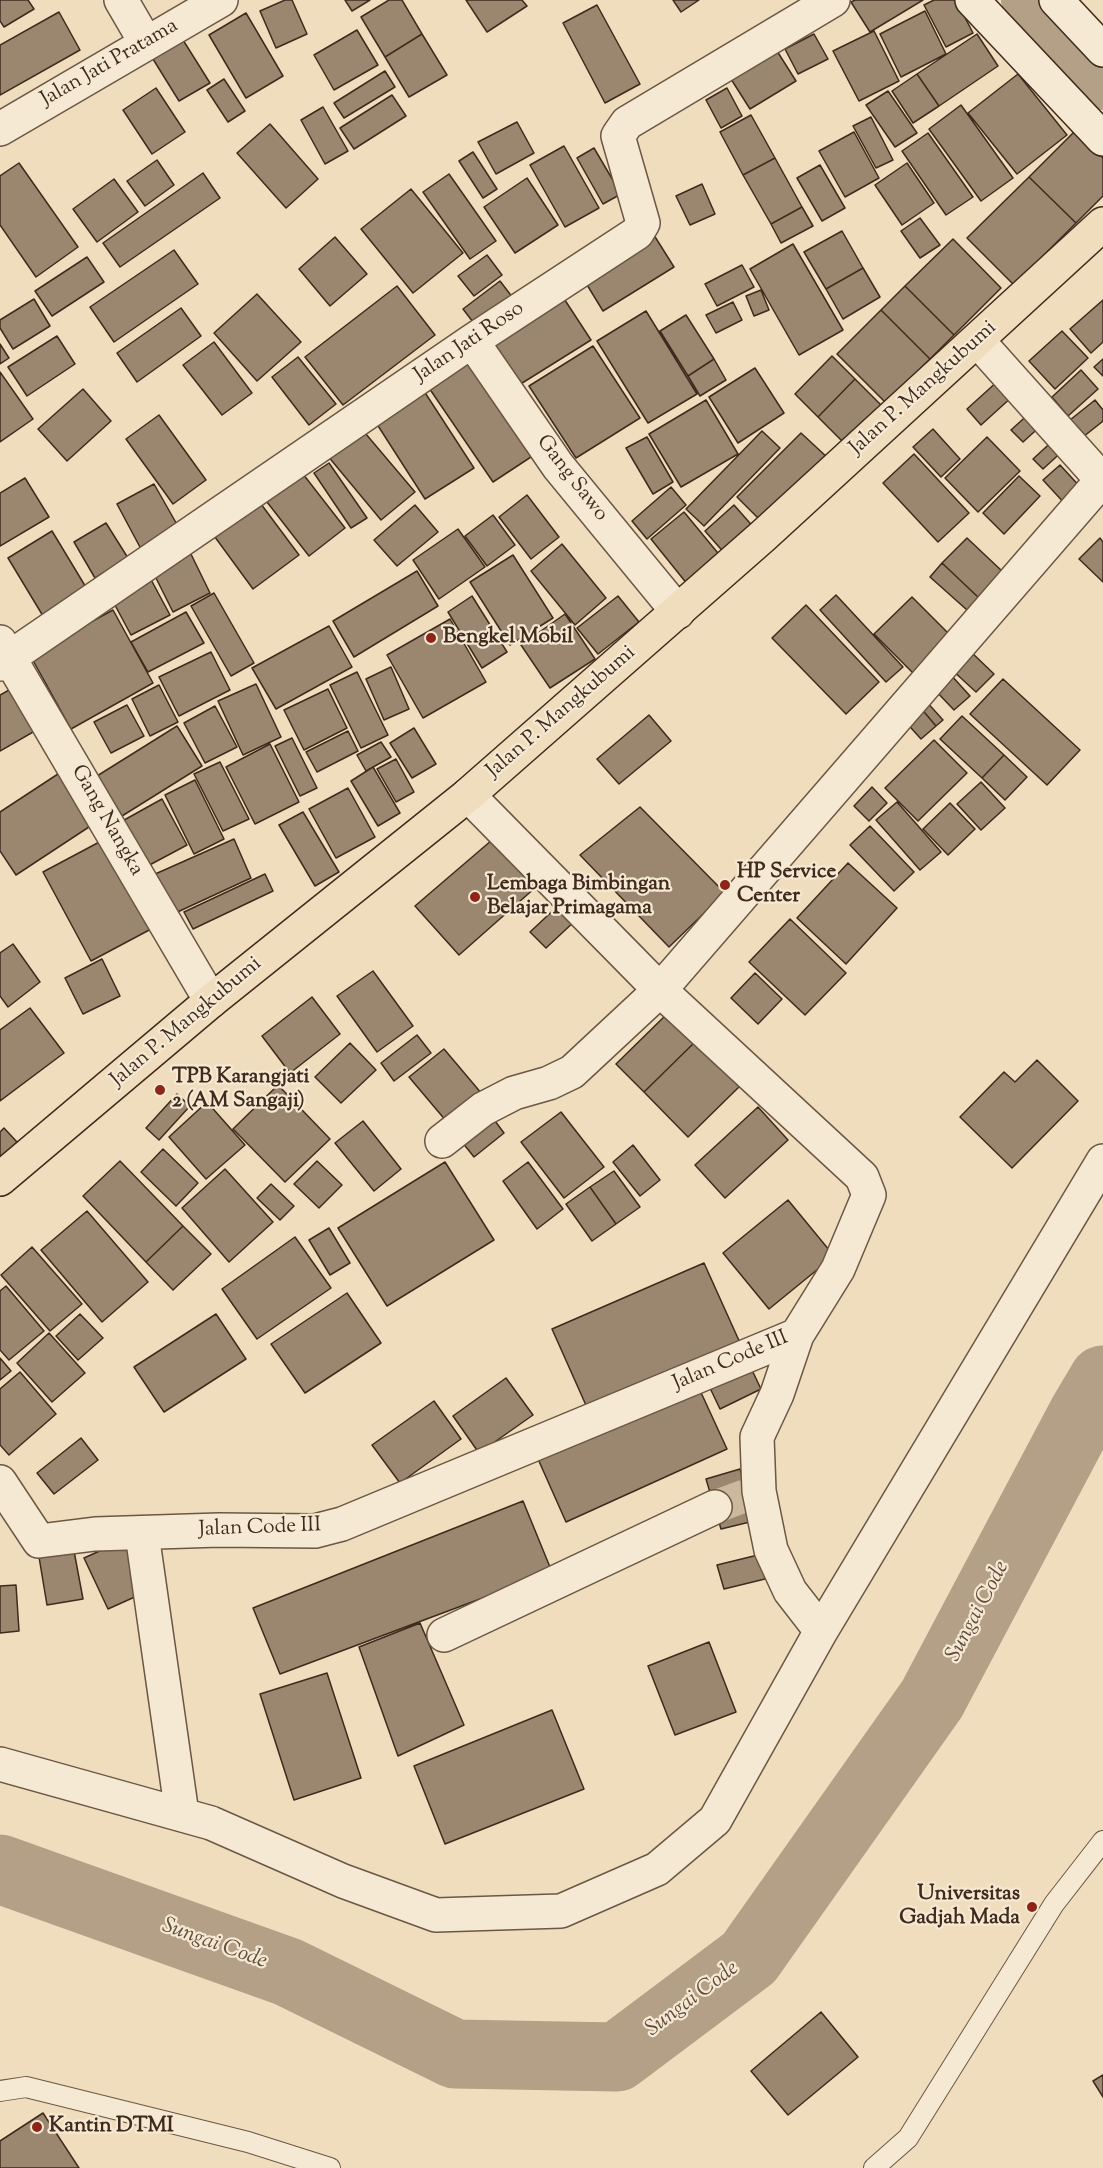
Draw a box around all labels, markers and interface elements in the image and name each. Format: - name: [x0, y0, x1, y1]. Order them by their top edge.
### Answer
- street label: Jalan Jati Pratama: [37, 15, 183, 113]
- street label: Jalan Jati Roso: [410, 297, 530, 389]
- street label: Jalan P. Mangkubumi: [845, 316, 1003, 462]
- street label: Gang Sawo: [530, 431, 612, 527]
- place label: Bengkel Mobil: [443, 625, 573, 651]
- marker: Bengkel Mobil: [424, 631, 438, 645]
- street label: Jalan P. Mangkubumi: [482, 641, 642, 785]
- street label: Gang Nangka: [64, 761, 148, 881]
- place label: HP Service Center: [737, 860, 836, 910]
- place label: Lembaga Bimbingan Belajar Primagama: [487, 872, 670, 922]
- marker: HP Service Center: [718, 878, 732, 892]
- marker: Lembaga Bimbingan Belajar Primagama: [468, 890, 482, 904]
- street label: Jalan P. Mangkubumi: [106, 952, 268, 1094]
- place label: TPB Karangjati 2 (AM Sangaji): [172, 1065, 309, 1115]
- marker: TPB Karangjati 2 (AM Sangaji): [153, 1083, 167, 1097]
- street label: Jalan Code III: [670, 1326, 792, 1398]
- street label: Jalan Code III: [198, 1514, 322, 1544]
- water label: Sungai Code: [942, 1557, 1016, 1667]
- place label: Universitas Gadjah Mada: [899, 1882, 1020, 1932]
- marker: Universitas Gadjah Mada: [1025, 1900, 1039, 1914]
- water label: Sungai Code: [158, 1914, 270, 1976]
- water label: Sungai Code: [641, 1956, 745, 2044]
- place label: Kantin DTMI: [49, 2114, 174, 2140]
- marker: Kantin DTMI: [30, 2120, 44, 2134]

